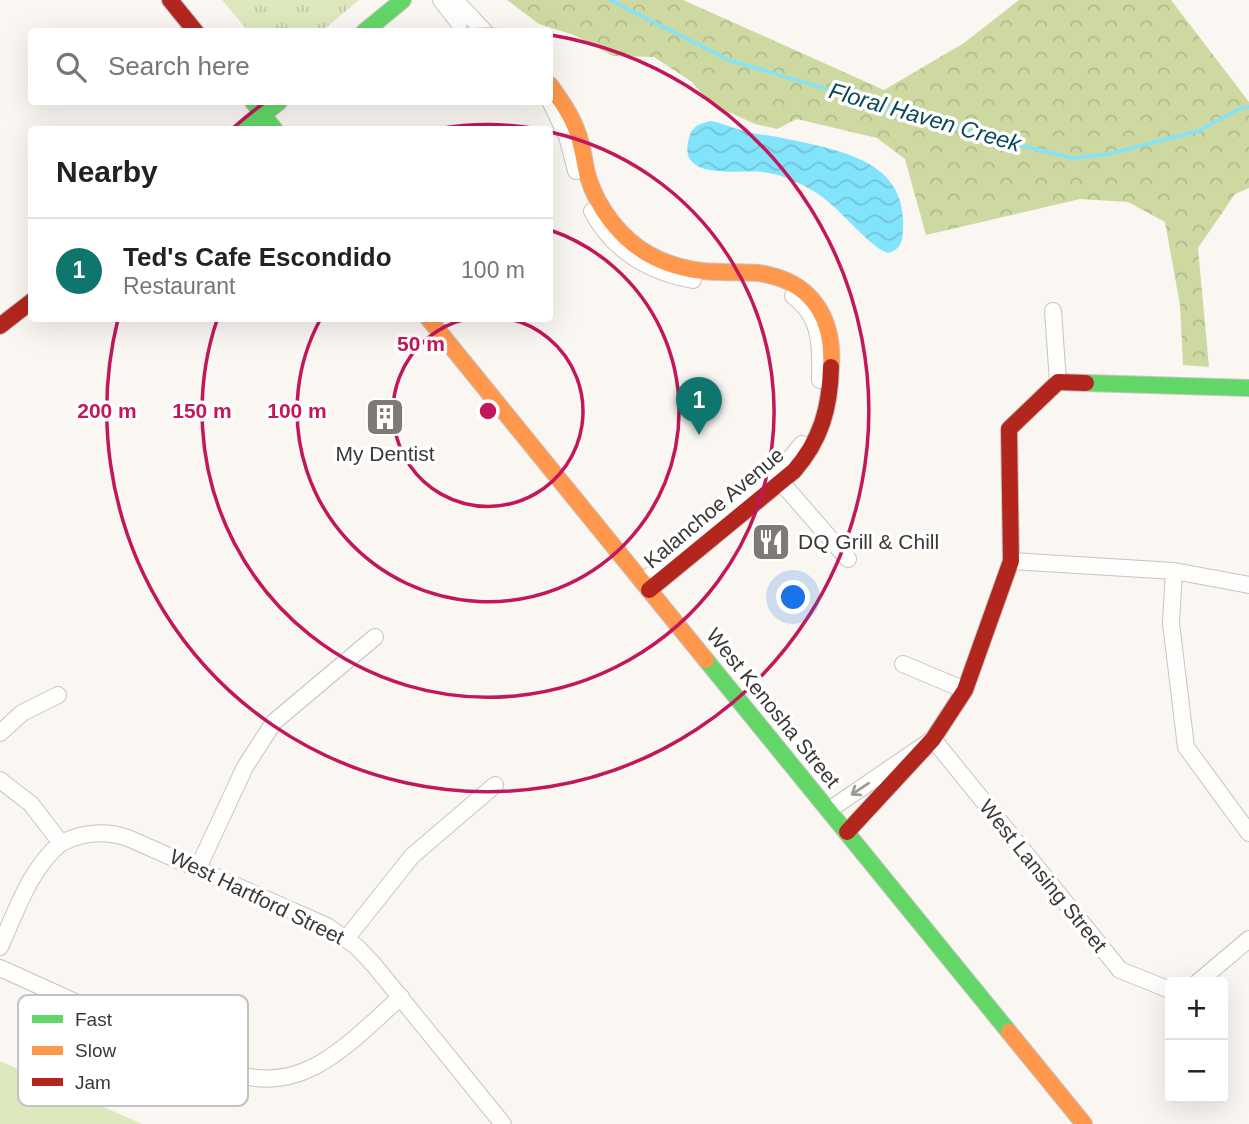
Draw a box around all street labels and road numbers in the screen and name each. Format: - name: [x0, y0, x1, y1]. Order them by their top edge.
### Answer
- street label: Kalanchoe Avenue: [639, 443, 788, 573]
- street label: West Kenosha Street: [702, 623, 845, 792]
- street label: West Lansing Street: [975, 795, 1112, 956]
- street label: West Hartford Street: [166, 844, 348, 949]

